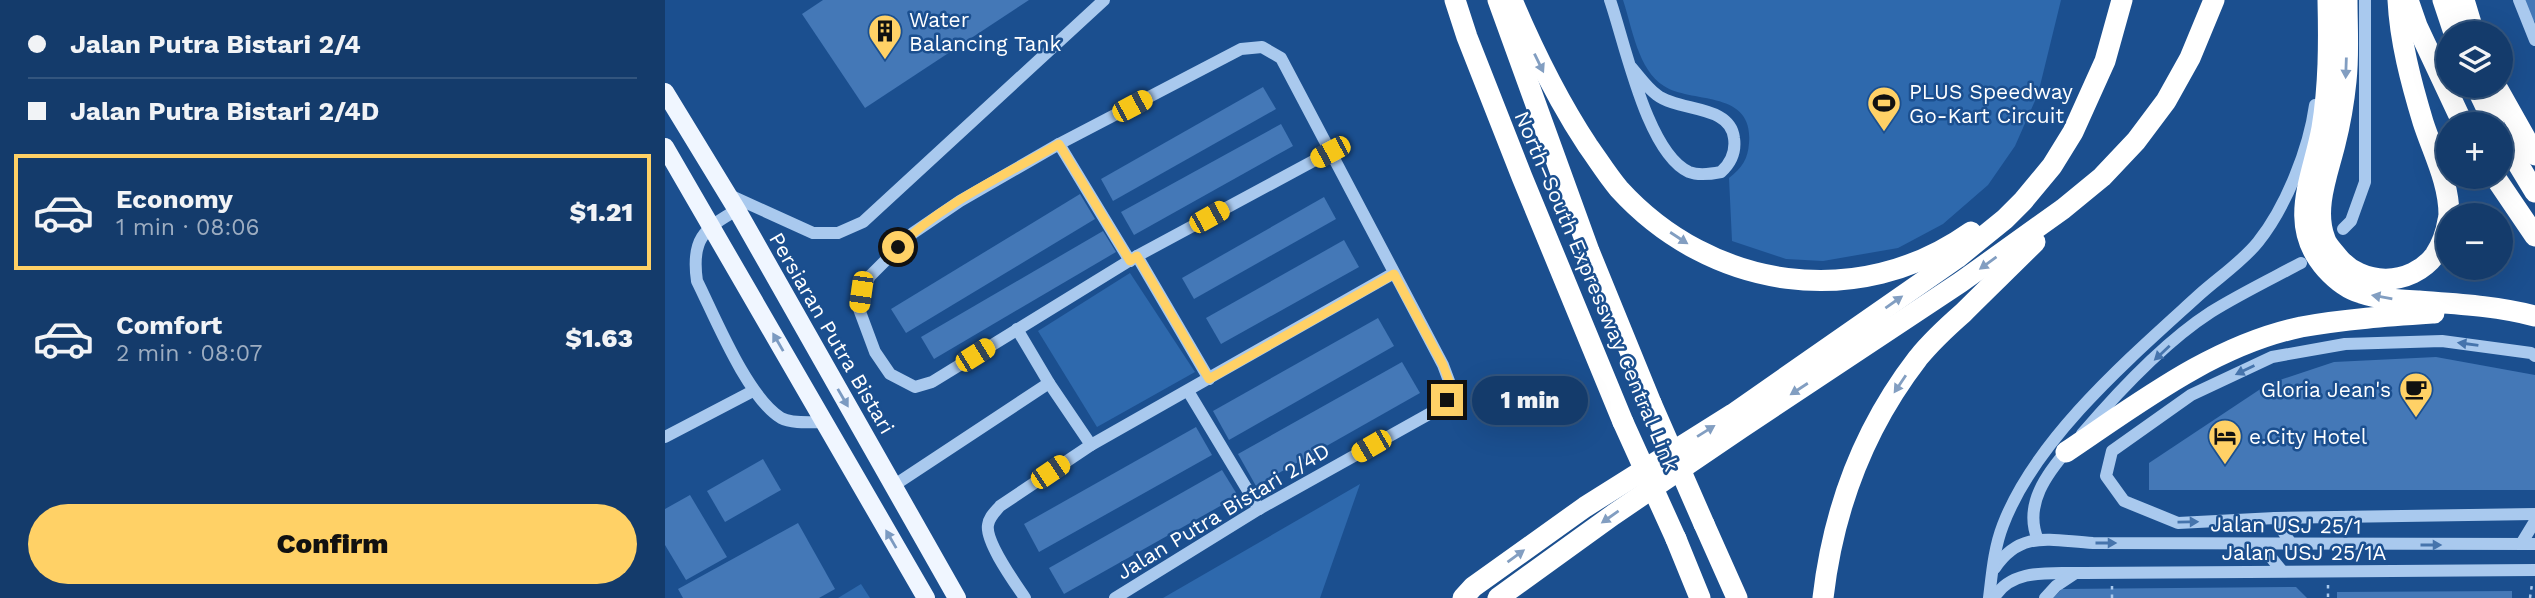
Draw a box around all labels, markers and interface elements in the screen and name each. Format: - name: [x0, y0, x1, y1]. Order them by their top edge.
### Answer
- place label: Water Balancing Tank: [909, 7, 1061, 56]
- building icon: Water Balancing Tank: [866, 12, 904, 61]
- map controls: [2436, 21, 2513, 280]
- button: layers: [2436, 21, 2513, 98]
- text: Jalan Putra Bistari 2/4: [70, 29, 361, 59]
- one-way arrow: [1534, 53, 1545, 73]
- one-way arrow: [2341, 57, 2352, 79]
- place label: PLUS Speedway Go-Kart Circuit: [1909, 79, 2073, 128]
- sports icon: PLUS Speedway Go-Kart Circuit: [1865, 84, 1903, 133]
- car: [1109, 87, 1156, 125]
- text: Jalan Putra Bistari 2/4D: [70, 96, 380, 126]
- street label: North–South Expressway Central Link: [1510, 107, 1685, 475]
- button: +: [2436, 112, 2513, 189]
- car: [1307, 133, 1354, 171]
- icon: car: [32, 181, 95, 244]
- text: Economy: [116, 184, 233, 214]
- text: $1.21: [570, 197, 633, 227]
- car: [1186, 198, 1233, 236]
- button: −: [2436, 203, 2513, 280]
- text: 1 min · 08:06: [116, 214, 260, 241]
- street label: Persiaran Putra Bistari: [764, 228, 900, 438]
- route start: [882, 231, 914, 263]
- one-way arrow: [1669, 232, 1689, 245]
- one-way arrow: [1979, 256, 1997, 270]
- car: [848, 270, 875, 314]
- one-way arrow: [2371, 291, 2393, 302]
- one-way arrow: [1885, 295, 1903, 309]
- icon: car: [32, 307, 95, 370]
- text: Comfort: [116, 310, 222, 340]
- text: $1.63: [565, 323, 633, 353]
- one-way arrow: [772, 332, 784, 352]
- car: [952, 335, 999, 375]
- one-way arrow: [2457, 339, 2479, 350]
- text: 2 min · 08:07: [116, 340, 262, 367]
- one-way arrow: [2154, 344, 2171, 360]
- one-way arrow: [2235, 364, 2255, 375]
- cafe icon: Gloria Jean's: [2397, 370, 2435, 419]
- one-way arrow: [1894, 374, 1907, 393]
- callout: 1 min: [1471, 376, 1587, 424]
- place label: Gloria Jean's: [2261, 377, 2391, 402]
- one-way arrow: [1790, 382, 1808, 396]
- route end: [1431, 384, 1463, 416]
- text: 1 min: [1500, 387, 1560, 414]
- one-way arrow: [837, 388, 849, 407]
- hotel icon: e.City Hotel: [2206, 417, 2244, 466]
- one-way arrow: [1697, 424, 1716, 437]
- place label: e.City Hotel: [2249, 424, 2368, 449]
- car: [1348, 426, 1395, 466]
- street label: Jalan Putra Bistari 2/4D: [1112, 437, 1334, 585]
- car: [1027, 452, 1074, 492]
- button: Confirm: [28, 504, 637, 584]
- one-way arrow: [1601, 510, 1620, 523]
- street label: Jalan USJ 25/1: [2210, 511, 2362, 539]
- one-way arrow: [2177, 516, 2199, 528]
- one-way arrow: [886, 529, 898, 549]
- one-way arrow: [2095, 537, 2117, 549]
- one-way arrow: [2420, 539, 2442, 551]
- street label: Jalan USJ 25/1A: [2222, 540, 2387, 565]
- one-way arrow: [1507, 549, 1525, 563]

